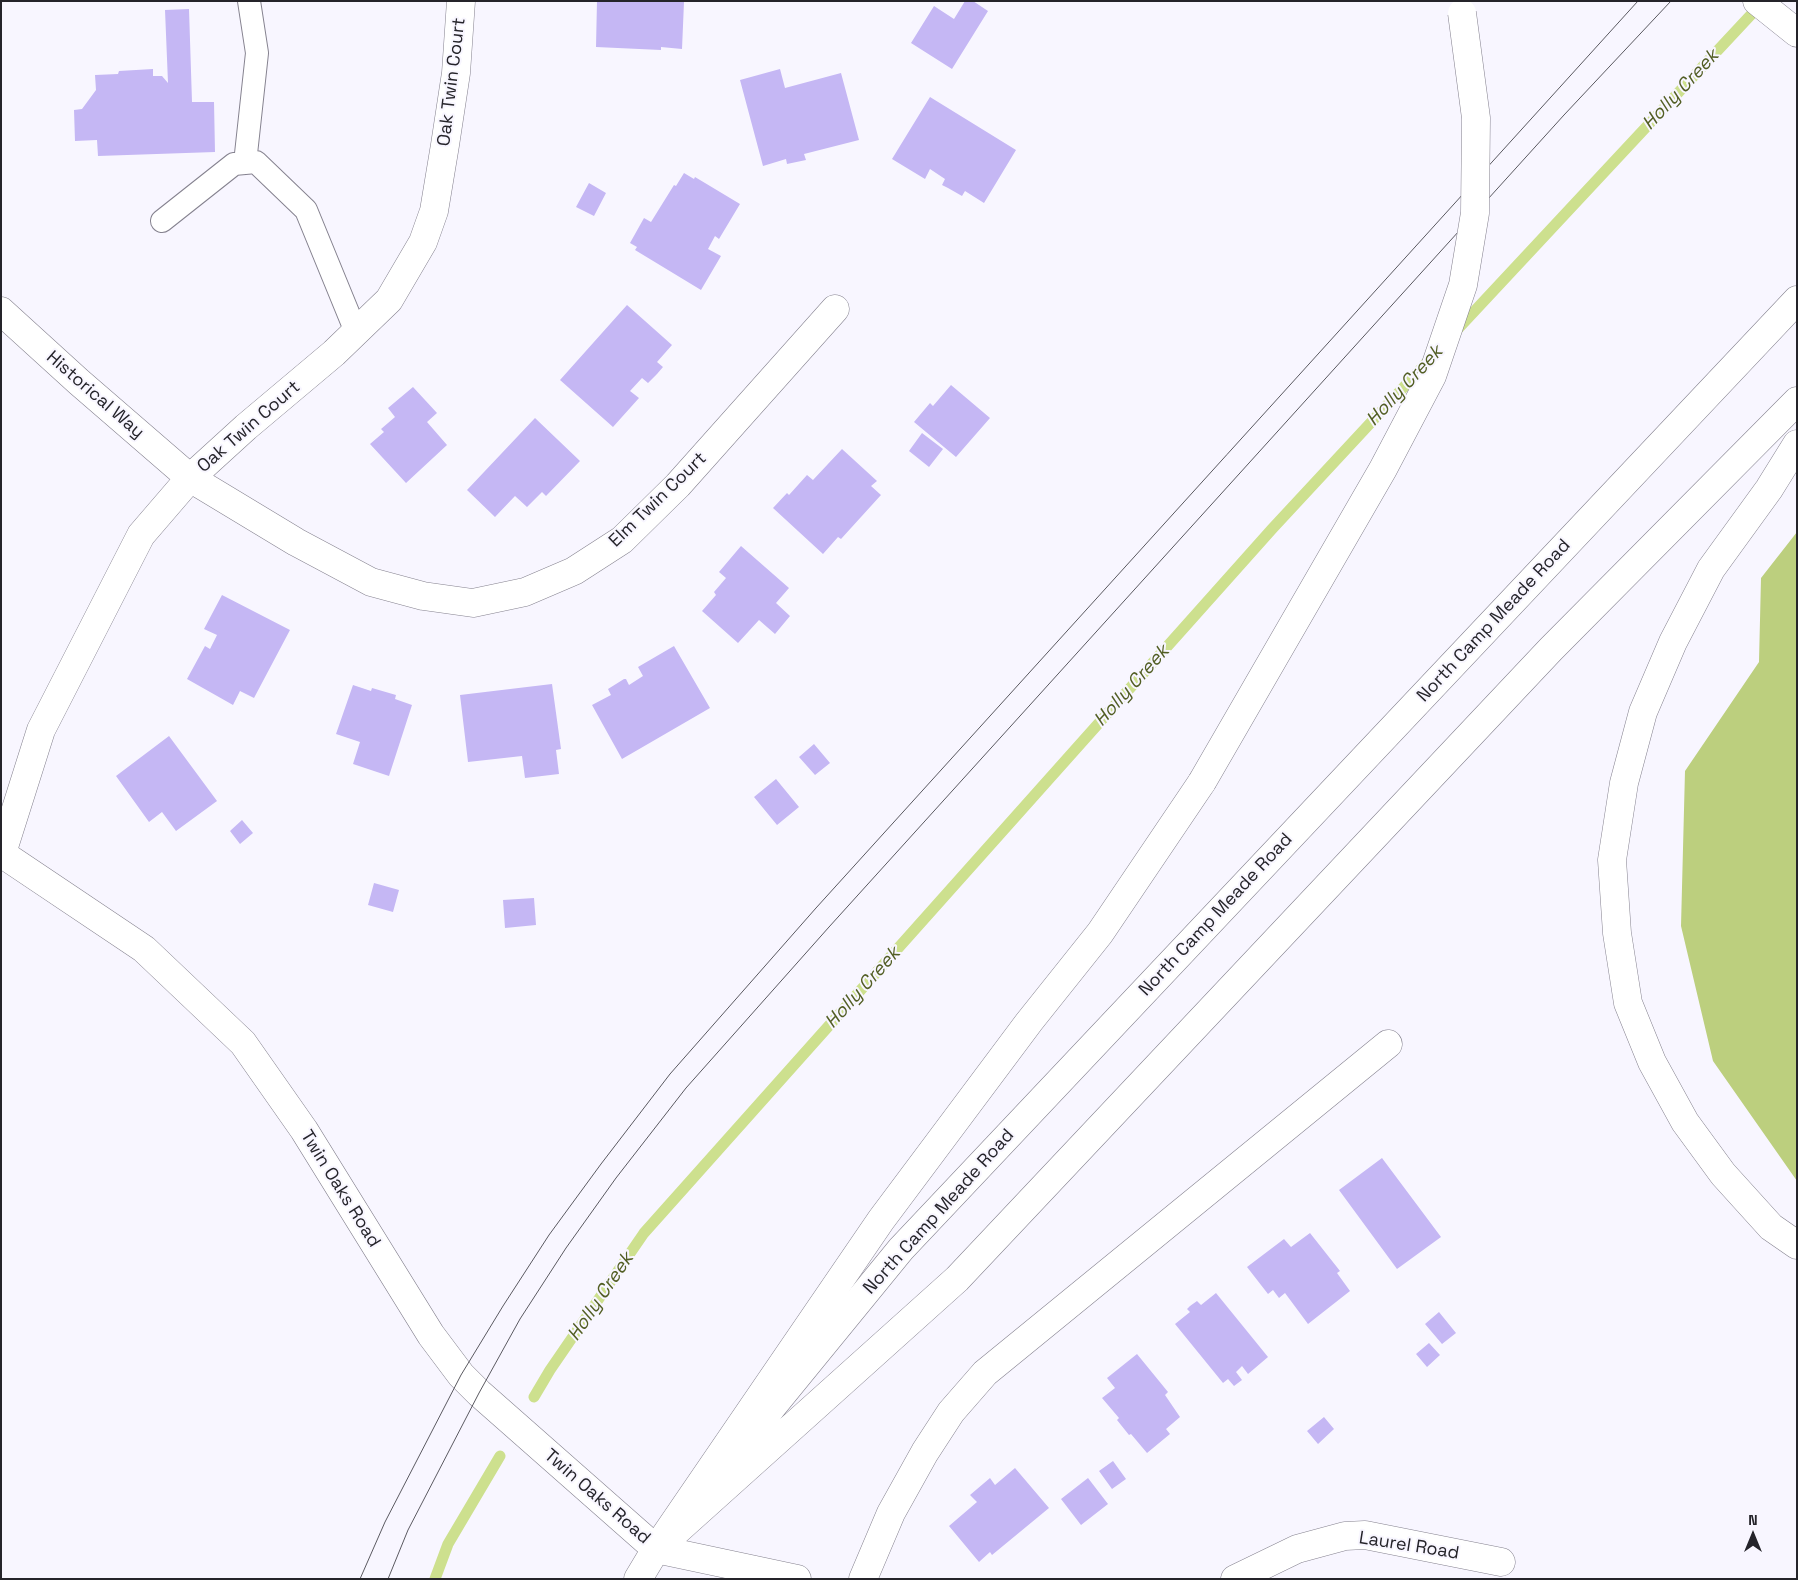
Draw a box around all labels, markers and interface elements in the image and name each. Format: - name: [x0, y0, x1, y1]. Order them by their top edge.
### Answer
- street label: Oak Twin Court: [433, 17, 471, 147]
- water label: Holly Creek: [1638, 45, 1724, 135]
- water label: Holly Creek: [1362, 341, 1448, 431]
- street label: Historical Way: [42, 347, 148, 443]
- street label: Oak Twin Court: [193, 376, 305, 478]
- street label: Elm Twin Court: [605, 448, 711, 552]
- street label: North Camp Meade Road: [1413, 535, 1575, 707]
- water label: Holly Creek: [1089, 641, 1175, 731]
- street label: North Camp Meade Road: [1135, 829, 1297, 1001]
- water label: Holly Creek: [820, 943, 906, 1033]
- street label: North Camp Meade Road: [859, 1125, 1019, 1299]
- street label: Twin Oaks Road: [295, 1127, 385, 1251]
- water label: Holly Creek: [563, 1248, 639, 1346]
- street label: Twin Oaks Road: [539, 1445, 655, 1549]
- north arrow: [1728, 1510, 1778, 1560]
- text: N: [1748, 1511, 1758, 1529]
- street label: Laurel Road: [1357, 1527, 1461, 1565]

